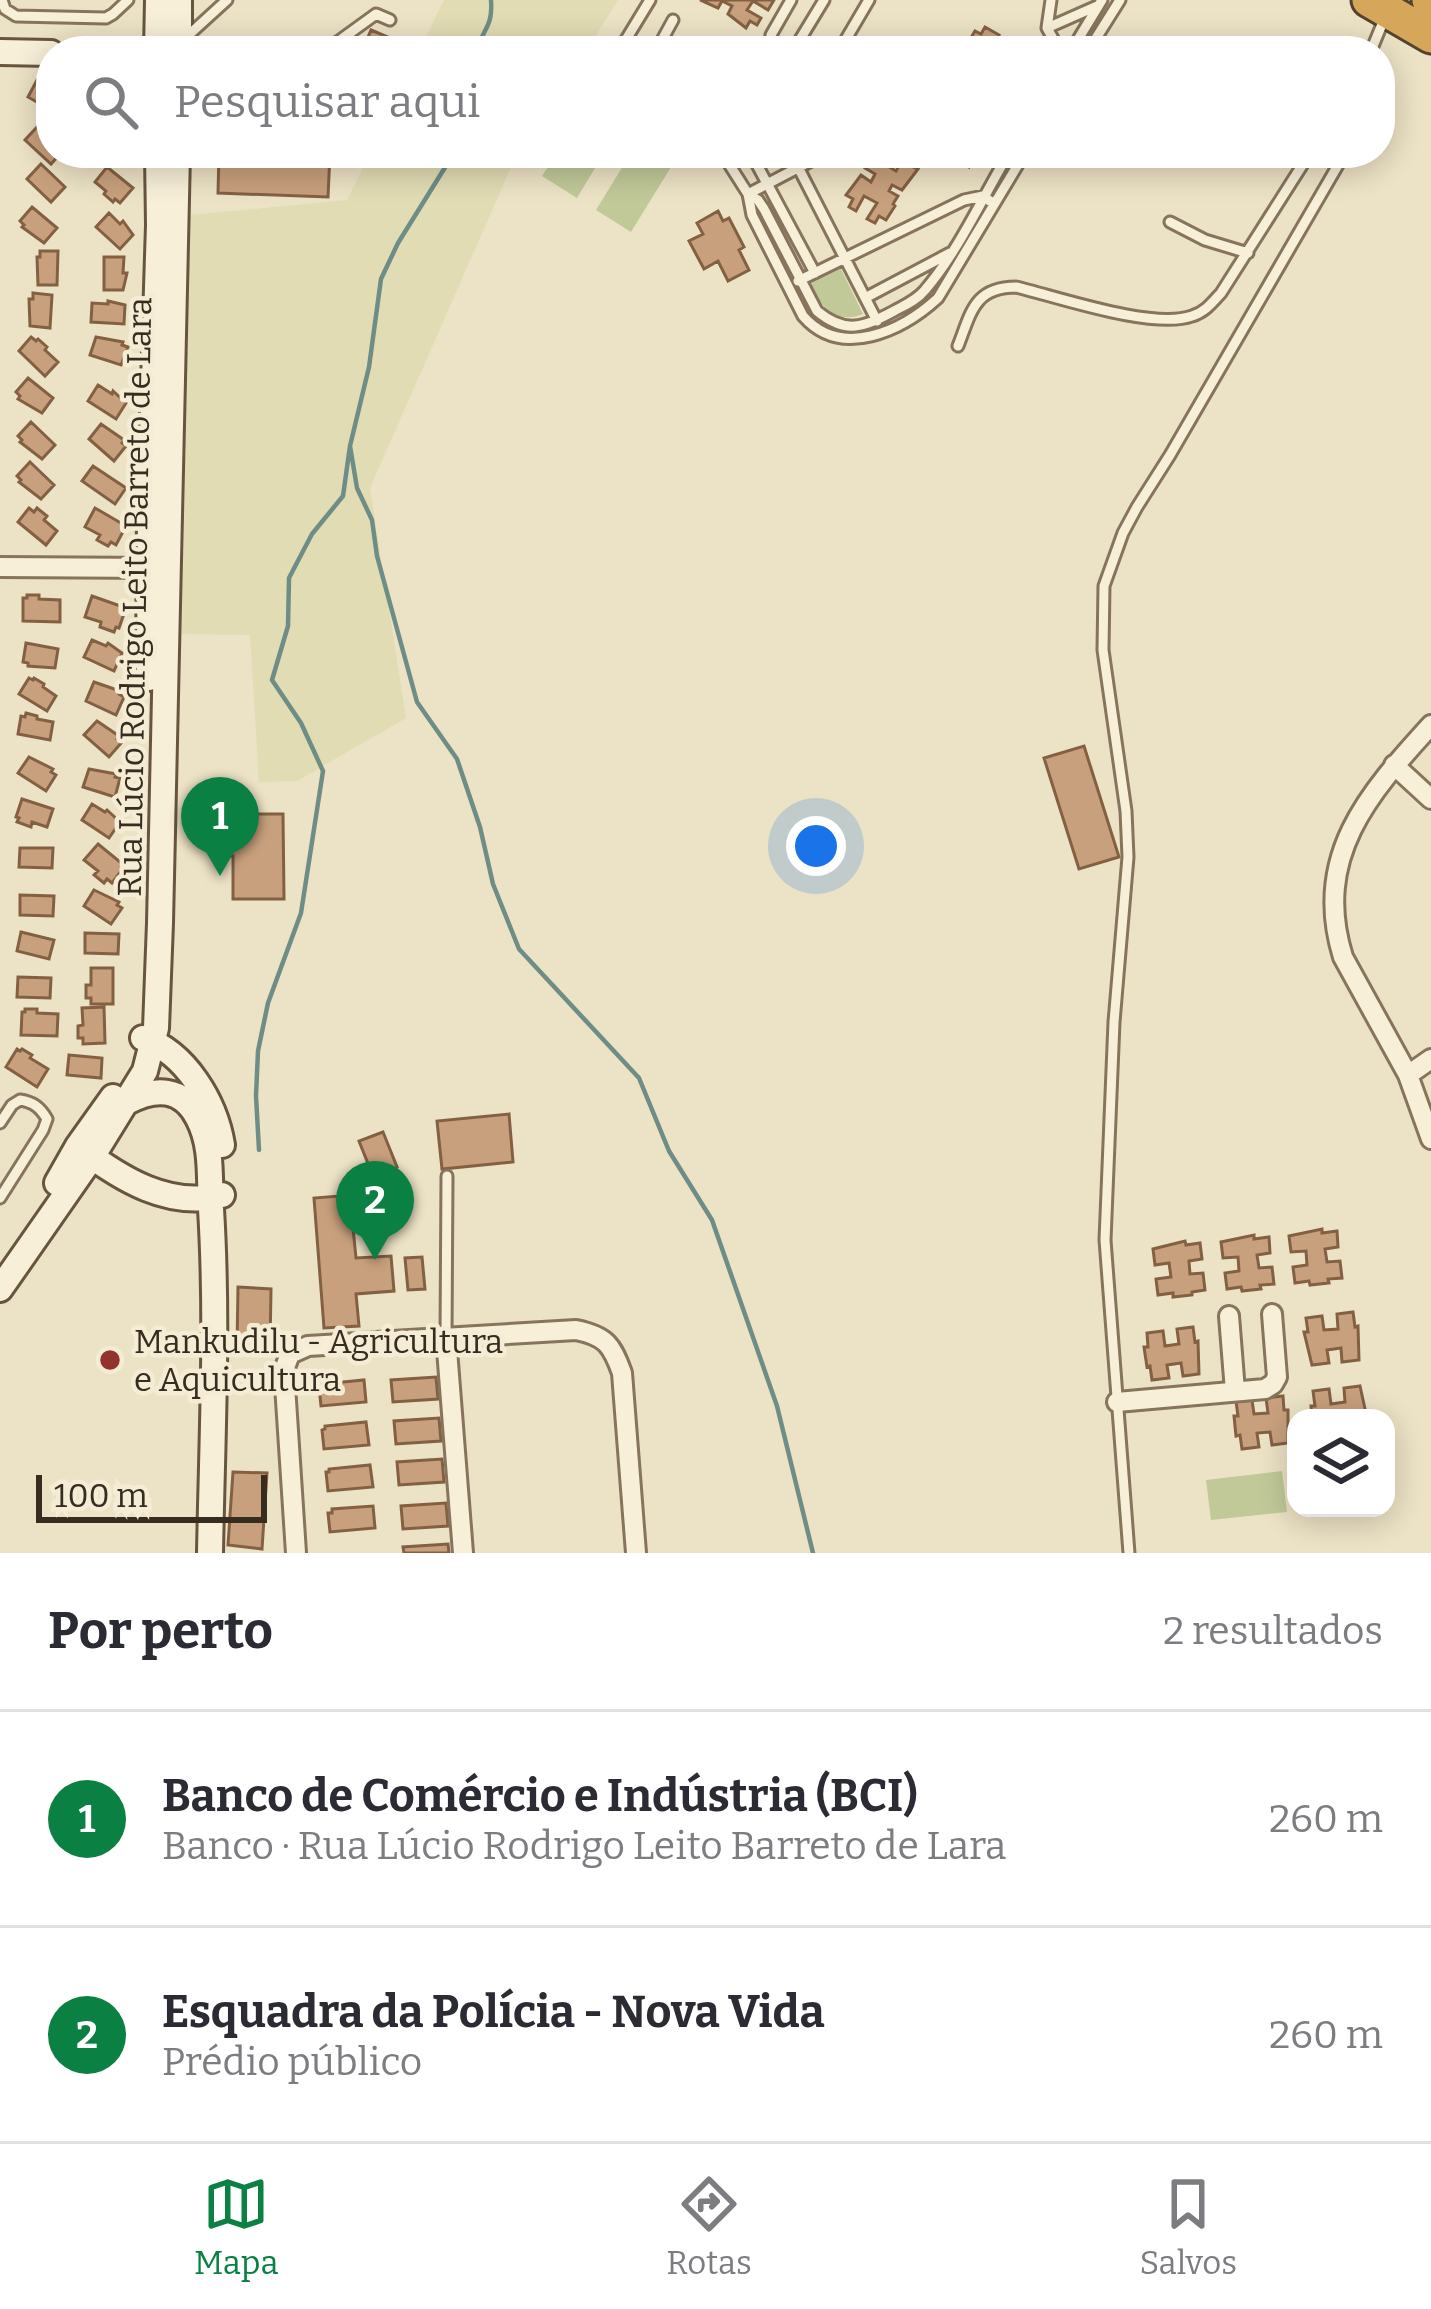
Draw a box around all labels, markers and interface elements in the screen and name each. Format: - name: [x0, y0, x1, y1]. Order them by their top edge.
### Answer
- search box: [36, 36, 1395, 168]
- icon: search: [78, 69, 144, 135]
- text: Pesquisar aqui: [174, 75, 480, 129]
- street label: Rua Lúcio Rodrigo Leito Barreto de Lara: [110, 297, 160, 897]
- pin: 1: [181, 777, 259, 876]
- your location: [786, 816, 846, 876]
- pin: 2: [336, 1161, 414, 1260]
- place label: Mankudilu - Agricultura e Aquicultura: [134, 1322, 503, 1400]
- marker: Mankudilu - Agricultura e Aquicultura: [97, 1347, 123, 1373]
- map controls: [1287, 1409, 1395, 1517]
- button: layers: [1287, 1409, 1395, 1517]
- scale bar: [36, 1469, 267, 1522]
- text: 100 m: [54, 1476, 148, 1516]
- text: Por perto: [48, 1600, 273, 1662]
- text: 2 resultados: [1163, 1608, 1383, 1654]
- text: Banco de Comércio e Indústria (BCI): [162, 1769, 918, 1823]
- text: 1: [79, 1796, 95, 1842]
- text: 260 m: [1269, 1796, 1383, 1842]
- text: Banco · Rua Lúcio Rodrigo Leito Barreto de Lara: [162, 1823, 1006, 1869]
- text: Esquadra da Polícia - Nova Vida: [162, 1985, 825, 2039]
- text: 2: [76, 2012, 98, 2058]
- text: 260 m: [1269, 2012, 1383, 2058]
- text: Prédio público: [162, 2039, 422, 2085]
- tab: Mapa: [194, 2171, 279, 2283]
- tab: Rotas: [666, 2171, 752, 2283]
- tab: Salvos: [1140, 2171, 1237, 2283]

